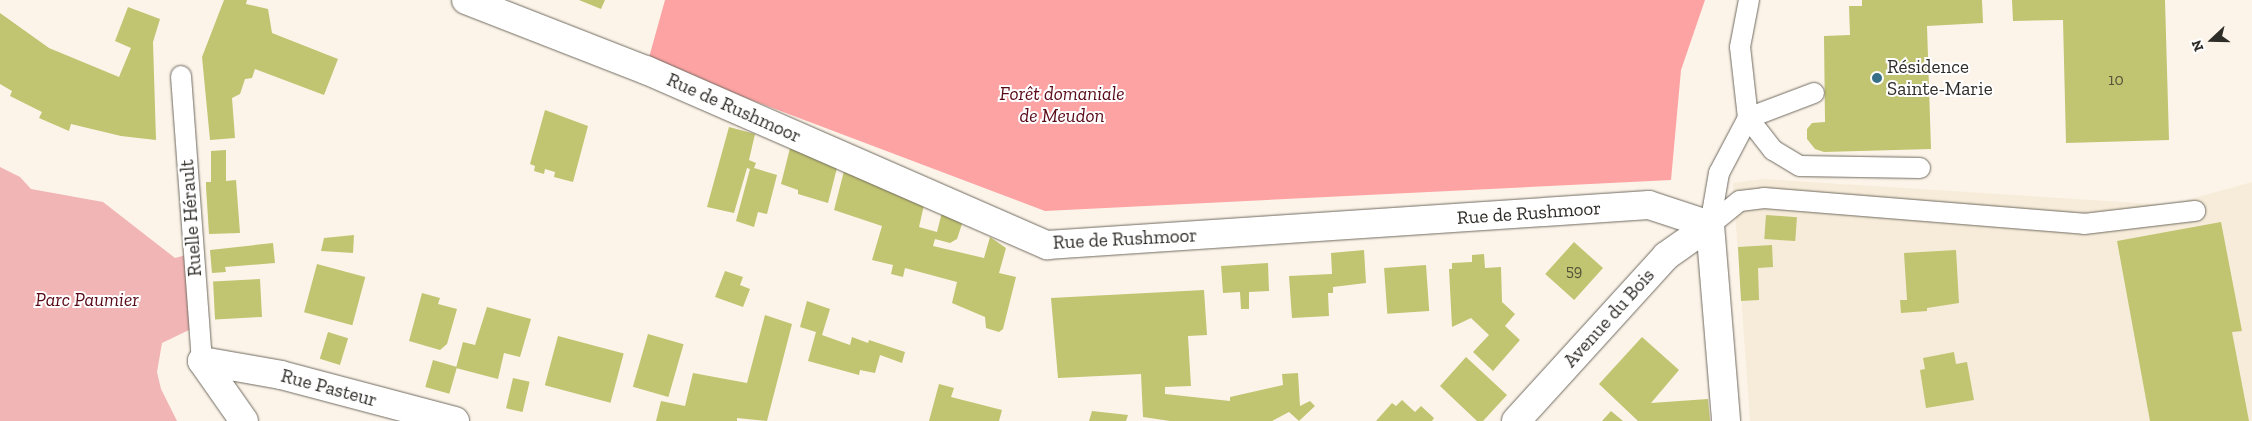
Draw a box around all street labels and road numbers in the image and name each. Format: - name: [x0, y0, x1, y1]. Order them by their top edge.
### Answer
- street label: Rue de Rushmoor: [663, 68, 805, 148]
- street label: Ruelle Hérault: [176, 159, 206, 277]
- street label: Rue de Rushmoor: [1456, 197, 1602, 229]
- street label: Rue de Rushmoor: [1052, 224, 1198, 254]
- street label: Avenue du Bois: [1559, 264, 1659, 372]
- street label: Rue Pasteur: [278, 364, 380, 412]

